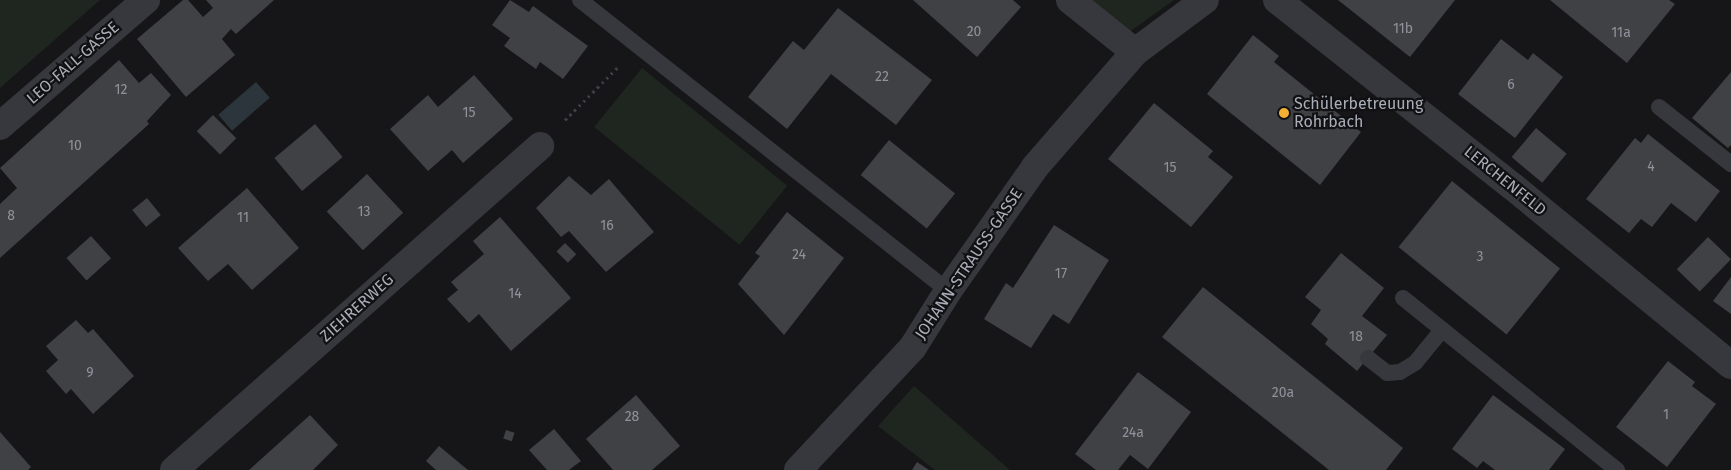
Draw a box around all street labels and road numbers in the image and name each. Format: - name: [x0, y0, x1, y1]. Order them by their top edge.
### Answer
- street label: LEO-FALL-GASSE: [23, 18, 123, 108]
- street label: LERCHENFELD: [1460, 142, 1550, 220]
- street label: JOHANN-STRAUSS-GASSE: [911, 185, 1027, 343]
- street label: ZIEHRERWEG: [316, 270, 398, 346]

